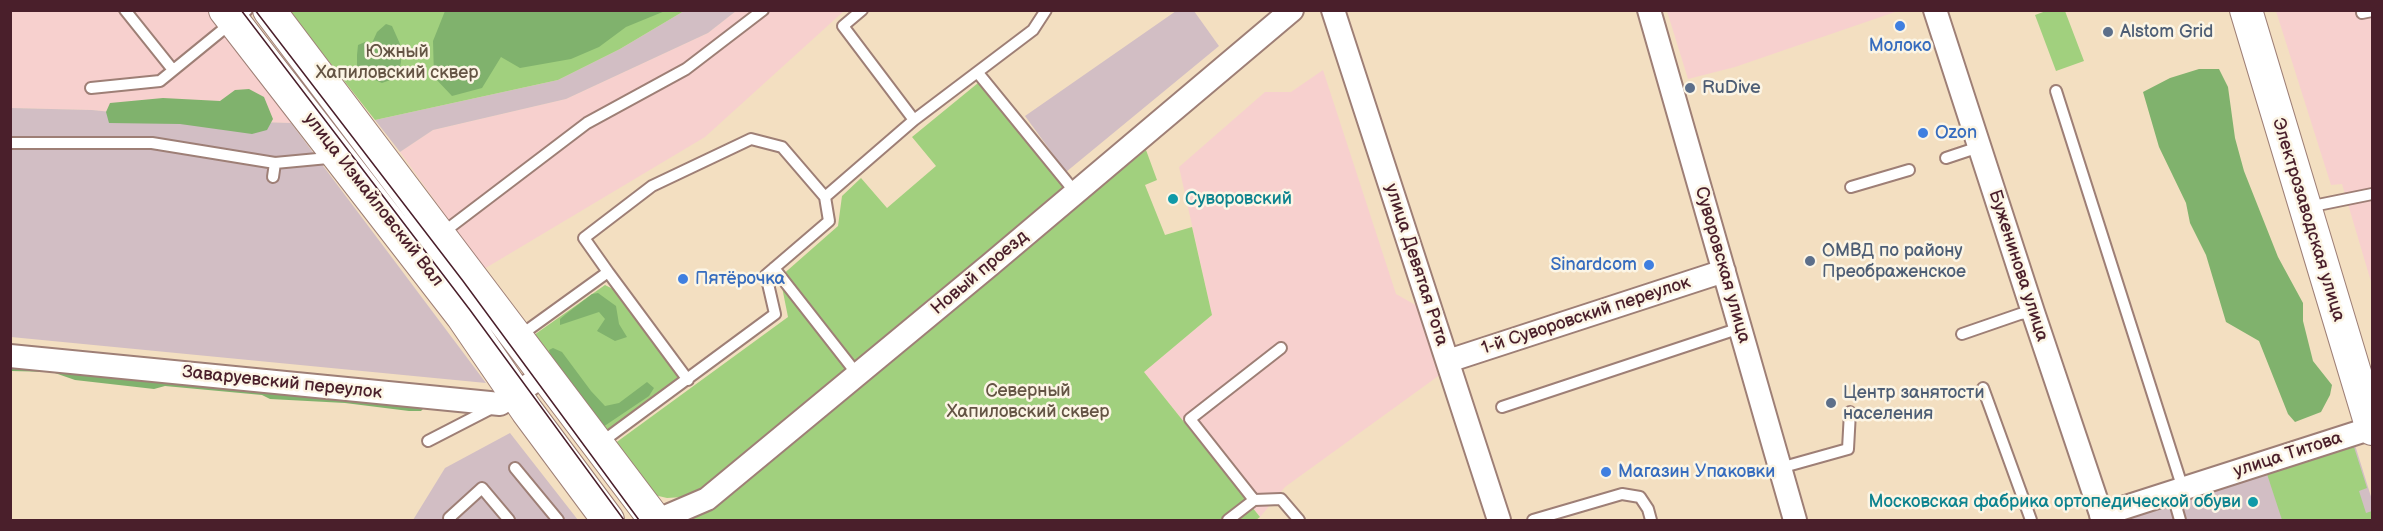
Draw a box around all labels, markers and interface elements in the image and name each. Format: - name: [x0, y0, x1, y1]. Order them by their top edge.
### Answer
- marker: Молоко: [1893, 19, 1907, 33]
- place label: Alstom Grid: [2120, 21, 2213, 43]
- marker: Alstom Grid: [2101, 25, 2115, 39]
- place label: Молоко: [1869, 35, 1931, 57]
- park label: Южный Хапиловский сквер: [316, 41, 478, 84]
- place label: RuDive: [1702, 77, 1761, 99]
- marker: RuDive: [1683, 81, 1697, 95]
- street label: улица Измайловский Вал: [299, 109, 447, 291]
- street label: Электрозаводская улица: [2267, 116, 2349, 324]
- place label: Ozon: [1935, 122, 1977, 144]
- marker: Ozon: [1916, 126, 1930, 140]
- street label: улица Девятая Рота: [1380, 181, 1452, 349]
- street label: Суворовская улица: [1689, 184, 1755, 346]
- place label: Суворовский: [1185, 188, 1292, 210]
- street label: Буженинова улица: [1983, 188, 2053, 344]
- marker: Суворовский: [1166, 192, 1180, 206]
- street label: Новый проезд: [927, 226, 1033, 320]
- place label: ОМВД по району Преображенское: [1822, 240, 1966, 282]
- place label: Sinardcom: [1550, 254, 1637, 276]
- marker: ОМВД по району Преображенское: [1803, 254, 1817, 268]
- marker: Sinardcom: [1642, 258, 1656, 272]
- place label: Пятёрочка: [695, 268, 785, 290]
- marker: Пятёрочка: [676, 272, 690, 286]
- street label: 1-й Суворовский переулок: [1479, 272, 1693, 360]
- street label: Заваруевский переулок: [181, 362, 383, 404]
- park label: Северный Хапиловский сквер: [947, 380, 1109, 422]
- place label: Центр занятости населения: [1843, 382, 1985, 424]
- marker: Центр занятости населения: [1824, 396, 1838, 410]
- street label: улица Титова: [2231, 427, 2345, 483]
- place label: Магазин Упаковки: [1618, 461, 1775, 483]
- marker: Магазин Упаковки: [1599, 465, 1613, 479]
- place label: Московская фабрика ортопедической обуви: [1868, 491, 2241, 513]
- marker: Московская фабрика ортопедической обуви: [2246, 495, 2260, 509]

